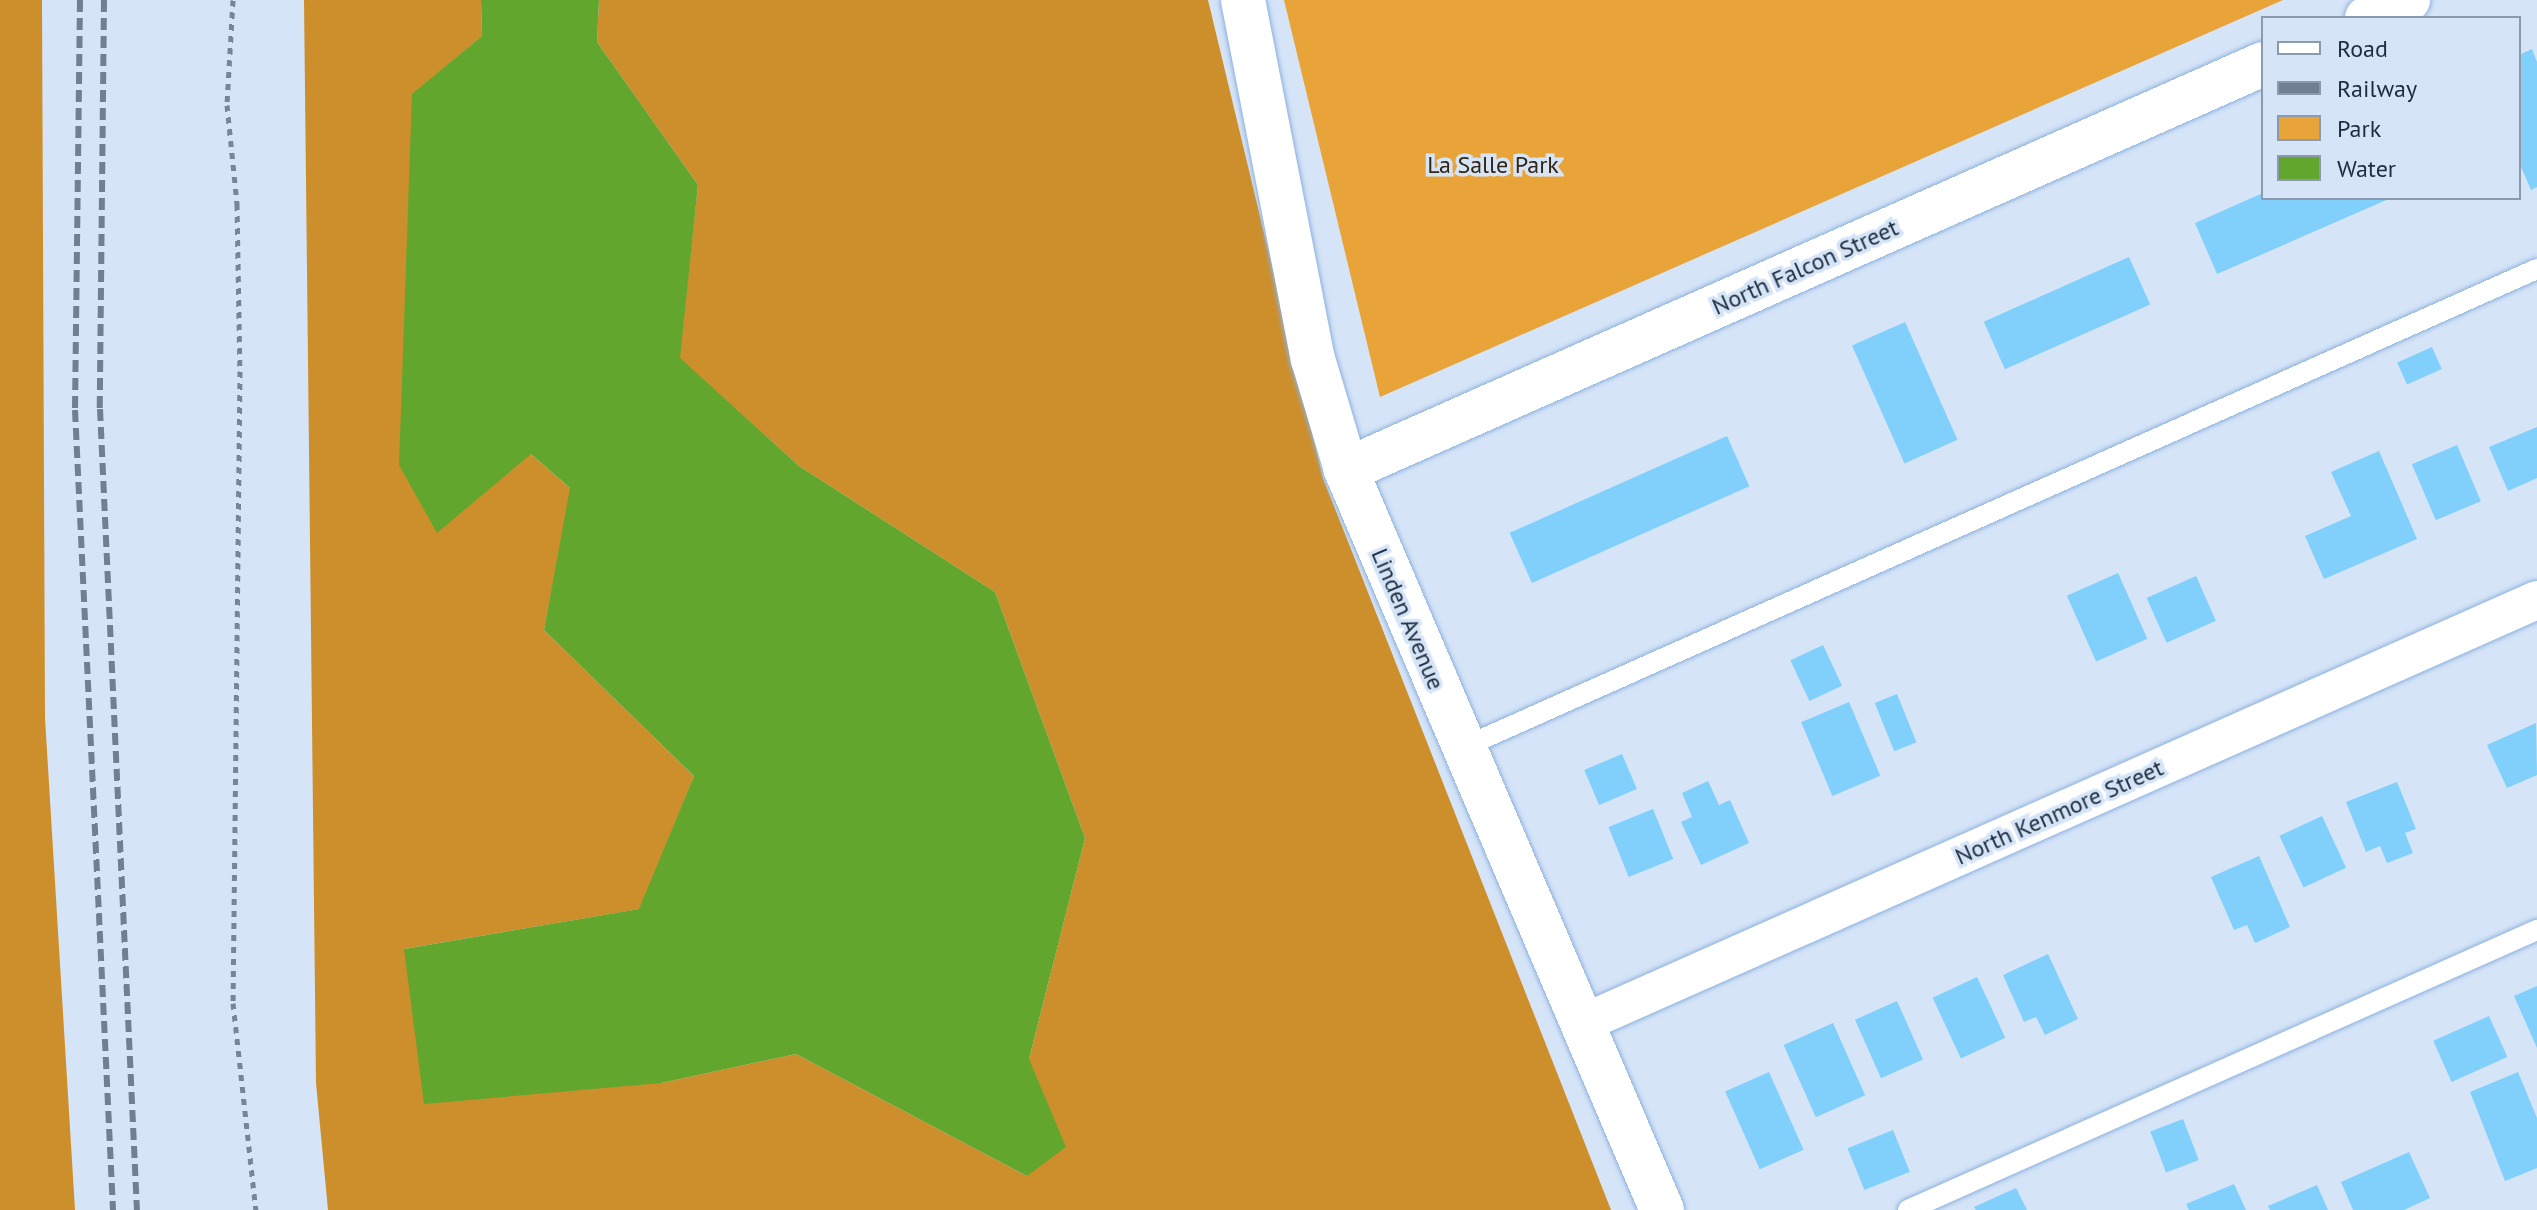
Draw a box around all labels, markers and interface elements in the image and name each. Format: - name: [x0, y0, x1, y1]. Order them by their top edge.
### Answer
- legend: [2261, 16, 2521, 200]
- text: Road: [2337, 33, 2388, 64]
- text: Railway: [2337, 73, 2417, 104]
- text: Park: [2337, 113, 2381, 144]
- park label: La Salle Park: [1427, 151, 1559, 179]
- text: Water: [2337, 153, 2396, 184]
- street label: North Falcon Street: [1707, 213, 1903, 321]
- street label: Linden Avenue: [1365, 544, 1451, 694]
- street label: North Kenmore Street: [1950, 753, 2168, 871]

